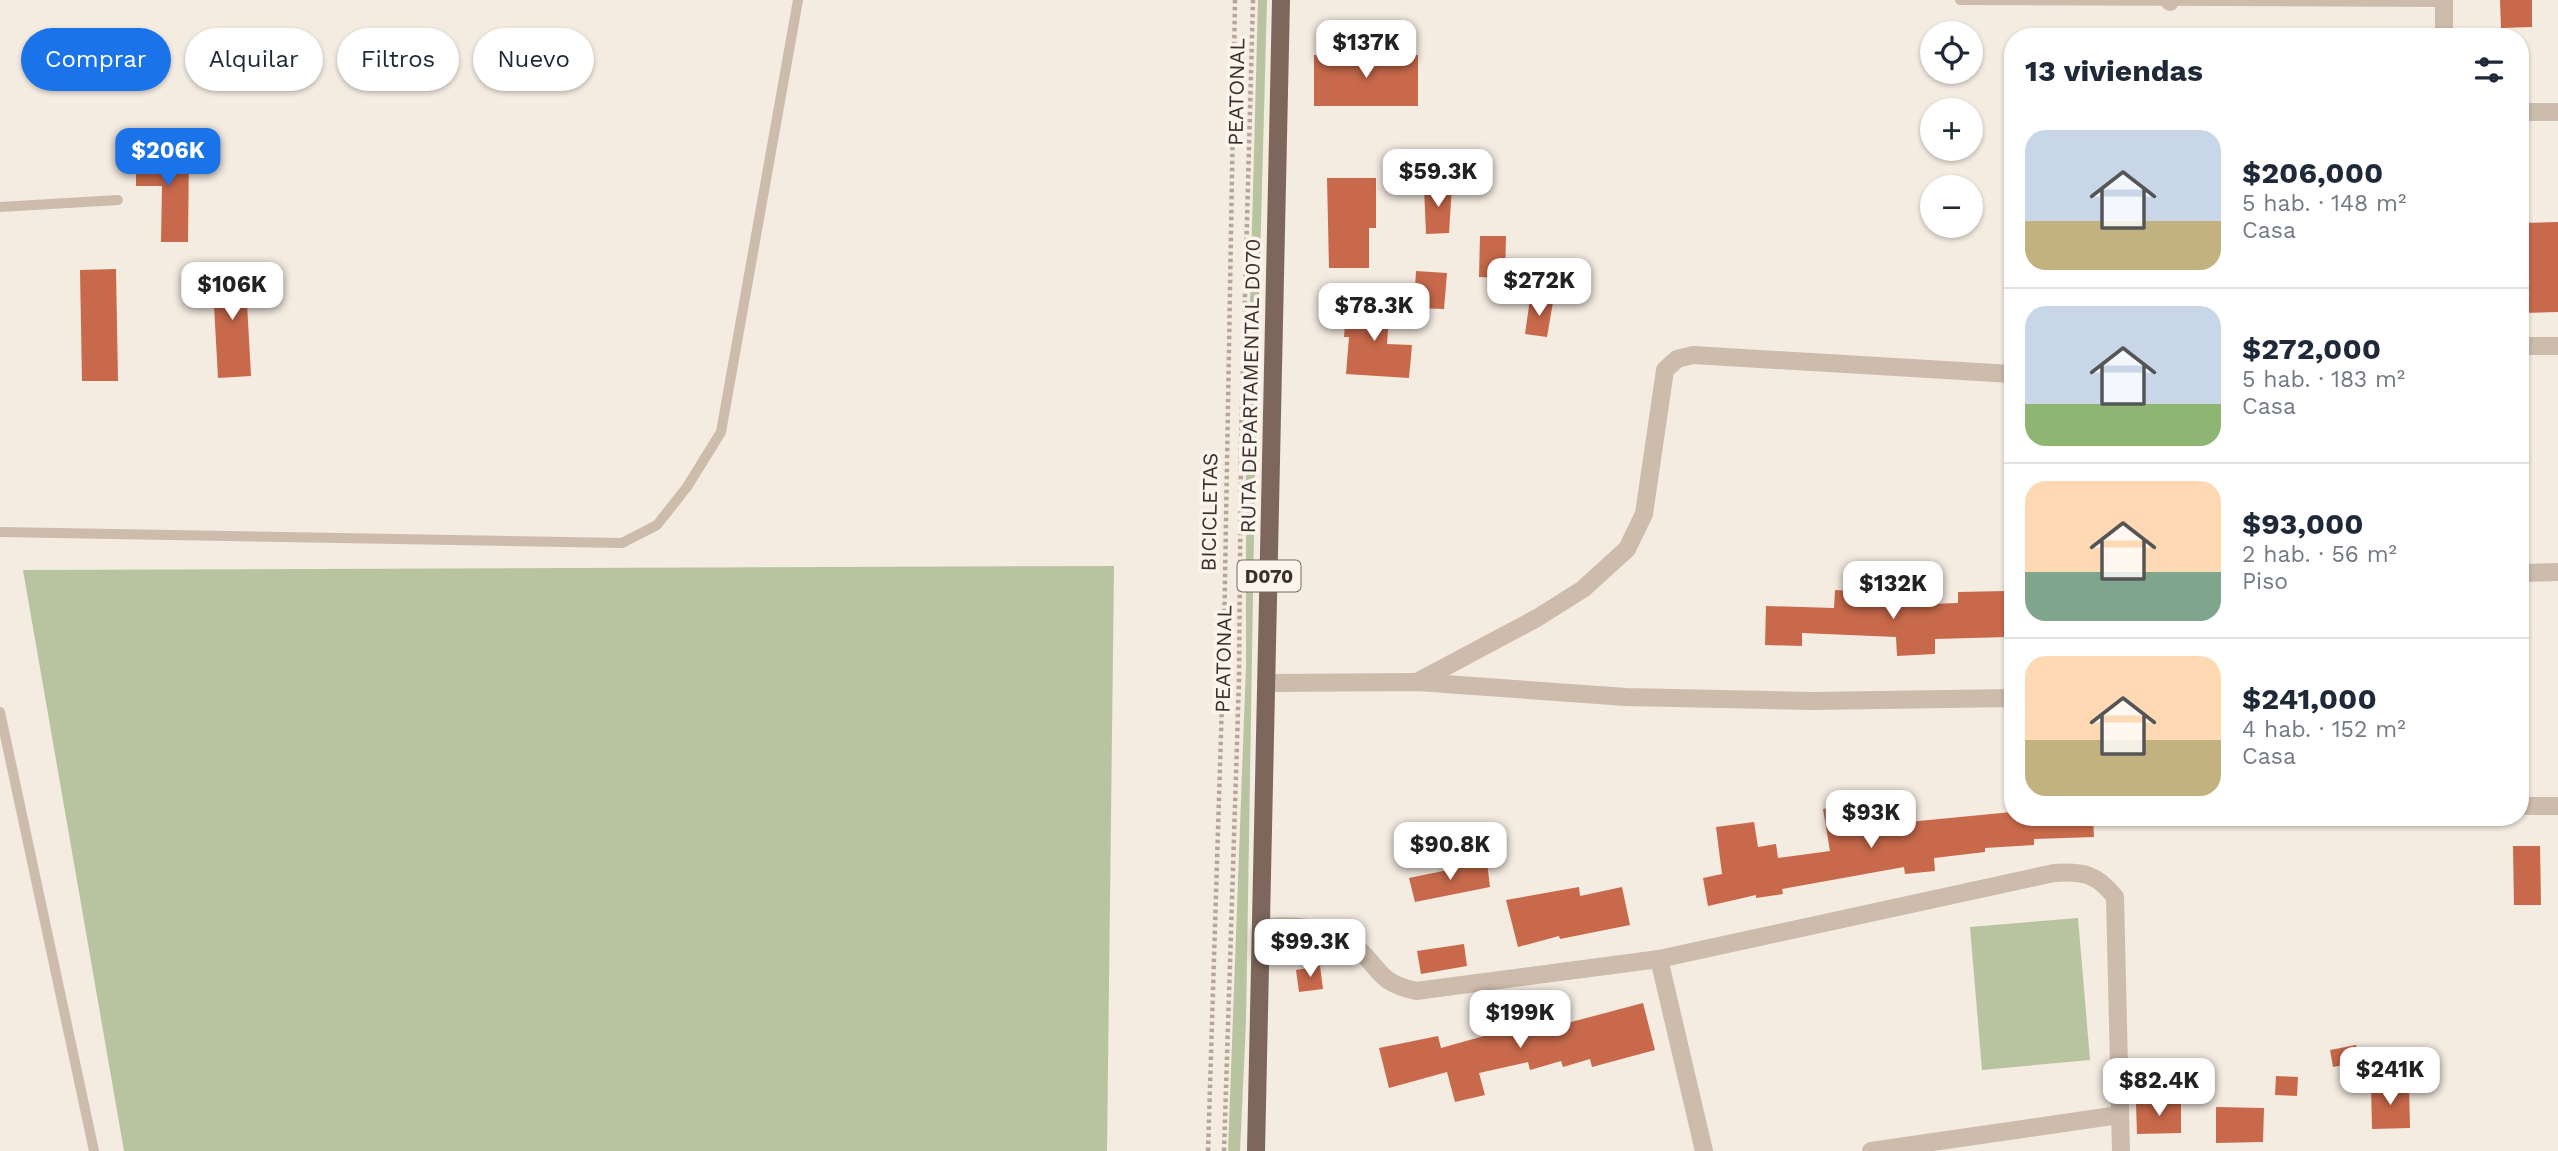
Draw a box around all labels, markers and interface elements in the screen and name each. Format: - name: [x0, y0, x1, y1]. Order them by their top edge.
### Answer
- pin: $137K: [1317, 20, 1415, 80]
- map controls: [1920, 21, 1983, 238]
- button: locate: [1920, 21, 1983, 84]
- chip: Comprar: [21, 28, 171, 91]
- chip: Alquilar: [185, 28, 323, 91]
- chip: Filtros: [337, 28, 459, 91]
- chip: Nuevo: [473, 28, 594, 91]
- text: $137K: [1332, 29, 1400, 56]
- street label: PEATONAL: [1223, 38, 1249, 146]
- icon: filters: [2470, 51, 2508, 89]
- text: 13 viviendas: [2025, 53, 2203, 88]
- button: +: [1920, 98, 1983, 161]
- pin: $206K: [119, 128, 217, 188]
- text: $206K: [131, 137, 205, 164]
- pin: $59.3K: [1381, 150, 1495, 209]
- text: $206,000: [2242, 155, 2383, 190]
- text: $59.3K: [1399, 158, 1477, 185]
- icon: home: [2081, 158, 2165, 242]
- button: −: [1920, 175, 1983, 238]
- text: 5 hab. · 148 m²: [2242, 190, 2406, 217]
- text: Casa: [2242, 217, 2296, 244]
- street label: RUTA DEPARTAMENTAL D070: [1235, 238, 1265, 534]
- pin: $272K: [1490, 258, 1588, 318]
- pin: $106K: [183, 262, 281, 322]
- text: $272K: [1503, 267, 1575, 294]
- text: $106K: [197, 271, 267, 298]
- pin: $78.3K: [1317, 284, 1431, 343]
- text: $78.3K: [1335, 292, 1413, 319]
- text: $272,000: [2242, 331, 2381, 366]
- icon: home: [2081, 334, 2165, 418]
- text: 5 hab. · 183 m²: [2242, 366, 2405, 393]
- text: Casa: [2242, 393, 2296, 420]
- street label: BICICLETAS: [1195, 452, 1223, 572]
- text: $93,000: [2242, 506, 2364, 541]
- icon: home: [2081, 509, 2165, 593]
- text: 2 hab. · 56 m²: [2242, 541, 2397, 568]
- road number: D070: [1238, 561, 1300, 592]
- pin: $132K: [1844, 562, 1942, 621]
- text: Piso: [2242, 568, 2288, 595]
- text: $132K: [1859, 570, 1927, 597]
- street label: PEATONAL: [1210, 605, 1236, 713]
- text: $241,000: [2242, 681, 2377, 716]
- icon: home: [2081, 684, 2165, 768]
- text: 4 hab. · 152 m²: [2242, 716, 2406, 743]
- text: Casa: [2242, 743, 2296, 770]
- pin: $93K: [1830, 790, 1912, 850]
- text: $93K: [1842, 799, 1900, 826]
- pin: $90.8K: [1393, 822, 1507, 882]
- text: $90.8K: [1410, 831, 1490, 858]
- pin: $99.3K: [1253, 920, 1367, 979]
- text: $99.3K: [1270, 928, 1350, 955]
- pin: $199K: [1471, 990, 1569, 1050]
- text: $199K: [1486, 999, 1554, 1026]
- pin: $241K: [2341, 1048, 2439, 1107]
- text: $241K: [2356, 1056, 2424, 1083]
- pin: $82.4K: [2102, 1058, 2216, 1118]
- text: $82.4K: [2119, 1067, 2199, 1094]

